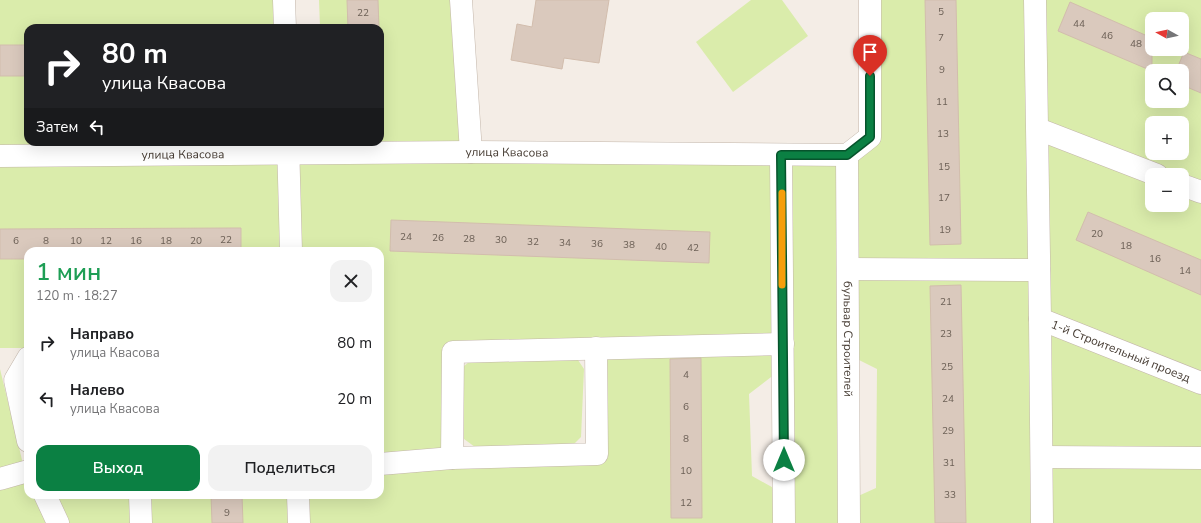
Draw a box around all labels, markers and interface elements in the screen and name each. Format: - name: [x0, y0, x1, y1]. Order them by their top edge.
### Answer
- house number: 5: [938, 5, 944, 19]
- house number: 22: [357, 6, 369, 20]
- north arrow: [1145, 12, 1189, 56]
- map controls: [1145, 12, 1189, 212]
- house number: 44: [1073, 17, 1085, 31]
- house number: 46: [1101, 29, 1113, 43]
- house number: 7: [938, 31, 944, 45]
- text: 80 m: [102, 35, 168, 73]
- pin: [853, 35, 887, 76]
- house number: 48: [1130, 37, 1142, 51]
- icon: right: [36, 40, 88, 92]
- icon: arrive: [859, 41, 881, 63]
- house number: 9: [939, 63, 945, 77]
- button: search: [1145, 64, 1189, 108]
- text: улица Квасова: [102, 71, 226, 95]
- house number: 11: [936, 95, 948, 109]
- icon: left: [86, 116, 108, 138]
- button: +: [1145, 116, 1189, 160]
- text: Затем: [36, 117, 78, 137]
- house number: 13: [937, 127, 949, 141]
- street label: улица Квасова: [465, 144, 548, 161]
- street label: улица Квасова: [141, 146, 224, 163]
- house number: 15: [938, 160, 950, 174]
- button: −: [1145, 168, 1189, 212]
- house number: 17: [938, 191, 950, 205]
- house number: 19: [939, 223, 951, 237]
- house number: 20: [1091, 227, 1103, 241]
- house number: 24: [400, 230, 412, 244]
- house number: 26: [432, 231, 444, 245]
- house number: 28: [463, 232, 475, 246]
- house number: 22: [220, 233, 232, 247]
- house number: 30: [495, 233, 507, 247]
- house number: 6: [13, 234, 19, 248]
- house number: 8: [43, 234, 49, 248]
- house number: 10: [70, 234, 82, 248]
- house number: 12: [100, 234, 112, 248]
- house number: 16: [130, 234, 142, 248]
- house number: 18: [160, 234, 172, 248]
- house number: 20: [190, 234, 202, 248]
- house number: 32: [527, 235, 539, 249]
- house number: 34: [559, 236, 571, 250]
- house number: 36: [591, 237, 603, 251]
- house number: 38: [623, 238, 635, 252]
- house number: 18: [1120, 239, 1132, 253]
- house number: 40: [655, 240, 667, 254]
- house number: 42: [687, 241, 699, 255]
- house number: 16: [1149, 252, 1161, 266]
- text: 1 мин: [36, 256, 101, 288]
- button: close: [330, 260, 372, 302]
- house number: 14: [1179, 264, 1191, 278]
- street label: бульвар Строителей: [840, 281, 856, 397]
- text: 120 m · 18:27: [36, 287, 118, 305]
- house number: 21: [940, 295, 952, 309]
- street label: 1-й Строительный проезд: [1049, 316, 1193, 386]
- text: Направо: [70, 324, 134, 344]
- house number: 23: [940, 327, 952, 341]
- icon: right: [36, 332, 58, 354]
- text: 80 m: [337, 333, 372, 353]
- text: улица Квасова: [70, 344, 160, 362]
- house number: 25: [941, 360, 953, 374]
- house number: 4: [683, 368, 689, 382]
- text: Налево: [70, 380, 125, 400]
- icon: left: [36, 388, 58, 410]
- text: 20 m: [337, 389, 372, 409]
- house number: 24: [942, 392, 954, 406]
- text: улица Квасова: [70, 400, 160, 418]
- house number: 6: [683, 400, 689, 414]
- house number: 29: [942, 424, 954, 438]
- house number: 8: [683, 432, 689, 446]
- position arrow: [763, 439, 805, 481]
- button: Выход: [36, 445, 200, 491]
- button: Поделиться: [208, 445, 372, 491]
- house number: 31: [943, 456, 955, 470]
- house number: 10: [680, 464, 692, 478]
- house number: 33: [944, 488, 956, 502]
- house number: 12: [680, 496, 692, 510]
- house number: 9: [224, 506, 230, 520]

